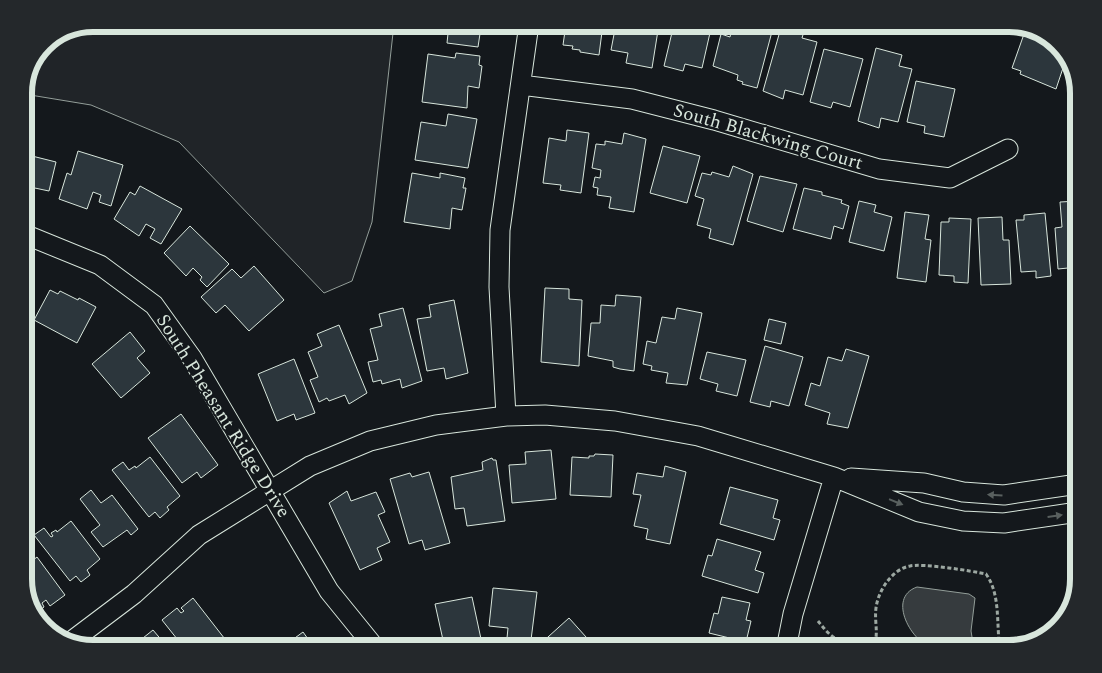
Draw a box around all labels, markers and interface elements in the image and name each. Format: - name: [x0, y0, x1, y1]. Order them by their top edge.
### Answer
- street label: South Blackwing Court: [670, 96, 867, 178]
- street label: South Pheasant Ridge Drive: [148, 308, 298, 524]
- one-way arrow: [987, 490, 1003, 498]
- one-way arrow: [889, 499, 903, 507]
- one-way arrow: [1047, 512, 1063, 520]

